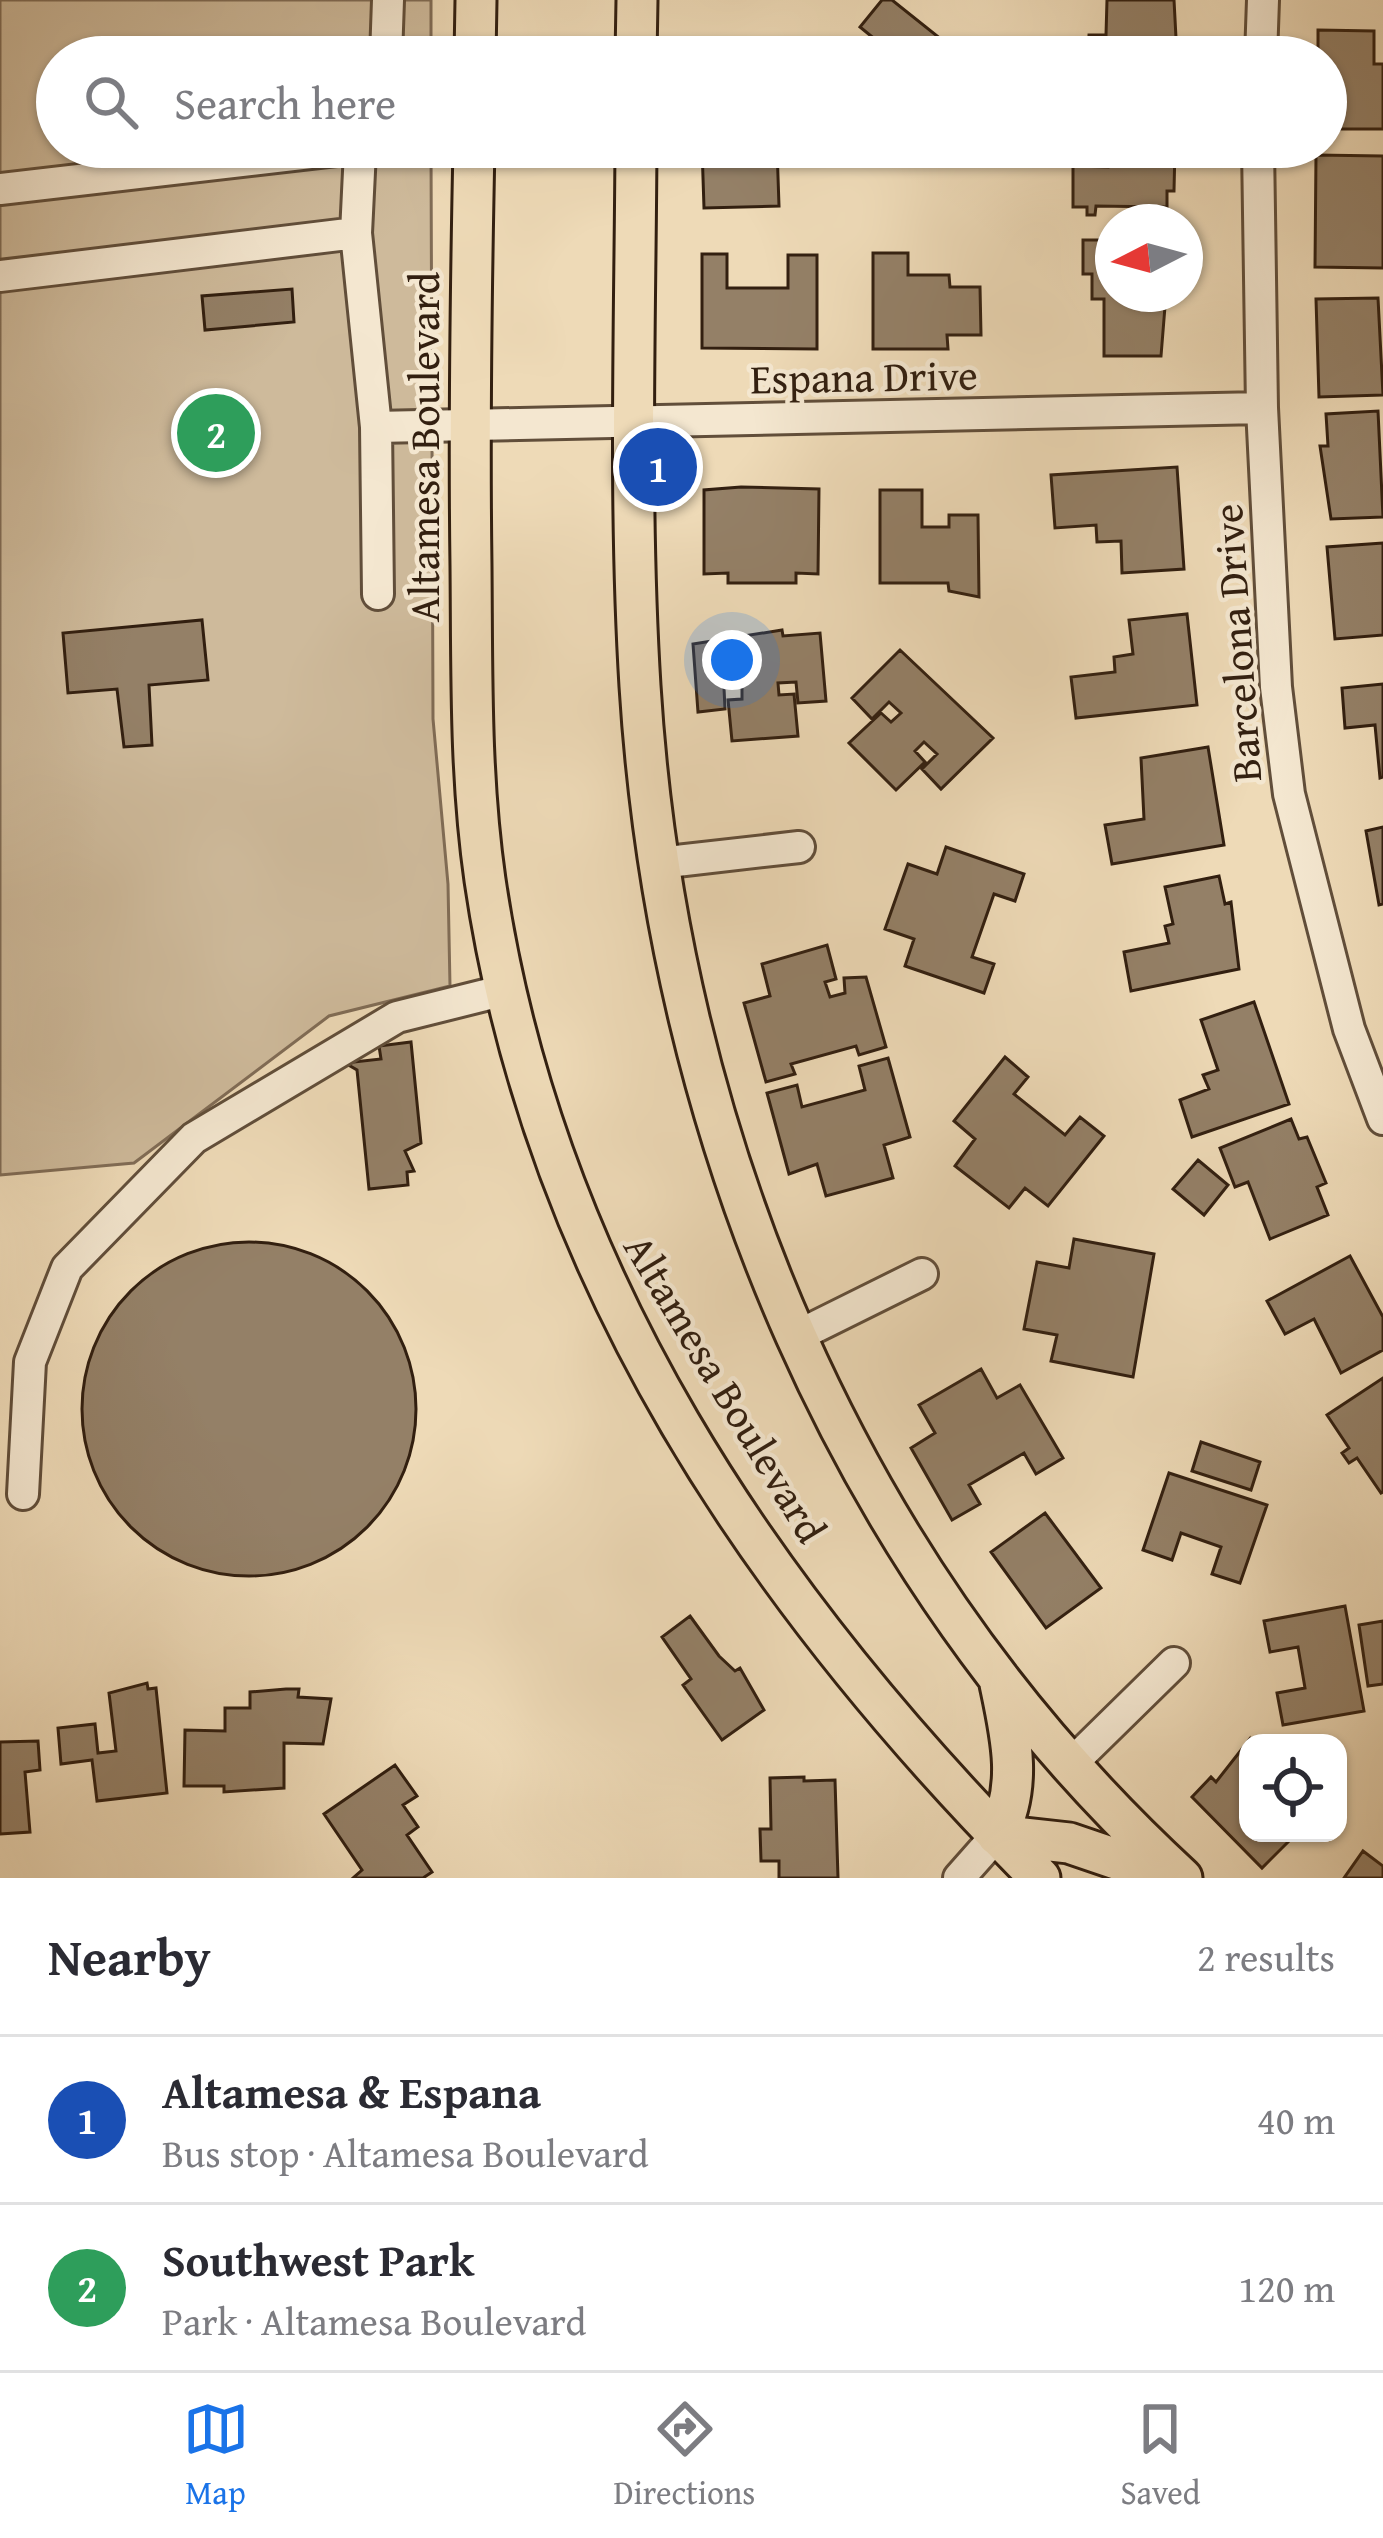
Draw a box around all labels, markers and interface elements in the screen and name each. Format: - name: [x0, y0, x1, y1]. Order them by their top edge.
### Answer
- search box: [36, 36, 1347, 168]
- icon: search: [78, 69, 144, 135]
- text: Search here: [174, 70, 396, 135]
- north arrow: [1095, 204, 1203, 312]
- street label: Altamesa Boulevard: [393, 271, 454, 622]
- street label: Espana Drive: [750, 344, 978, 408]
- pin: 2: [177, 388, 255, 478]
- pin: 1: [619, 422, 697, 512]
- street label: Barcelona Drive: [1196, 502, 1276, 784]
- your location: [702, 630, 762, 690]
- street label: Altamesa Boulevard: [610, 1222, 843, 1554]
- map controls: [1239, 1734, 1347, 1842]
- button: locate: [1239, 1734, 1347, 1842]
- text: Nearby: [48, 1919, 211, 1994]
- text: 2 results: [1197, 1928, 1335, 1985]
- text: Altamesa & Espana: [162, 2059, 541, 2124]
- text: 1: [77, 2091, 97, 2148]
- text: 40 m: [1257, 2091, 1335, 2148]
- text: Bus stop · Altamesa Boulevard: [162, 2124, 649, 2181]
- text: Southwest Park: [162, 2227, 474, 2292]
- text: 2: [77, 2259, 97, 2316]
- text: 120 m: [1238, 2259, 1335, 2316]
- text: Park · Altamesa Boulevard: [162, 2292, 586, 2349]
- tab: Map: [183, 2396, 249, 2516]
- tab: Directions: [614, 2396, 755, 2516]
- tab: Saved: [1121, 2396, 1200, 2516]

